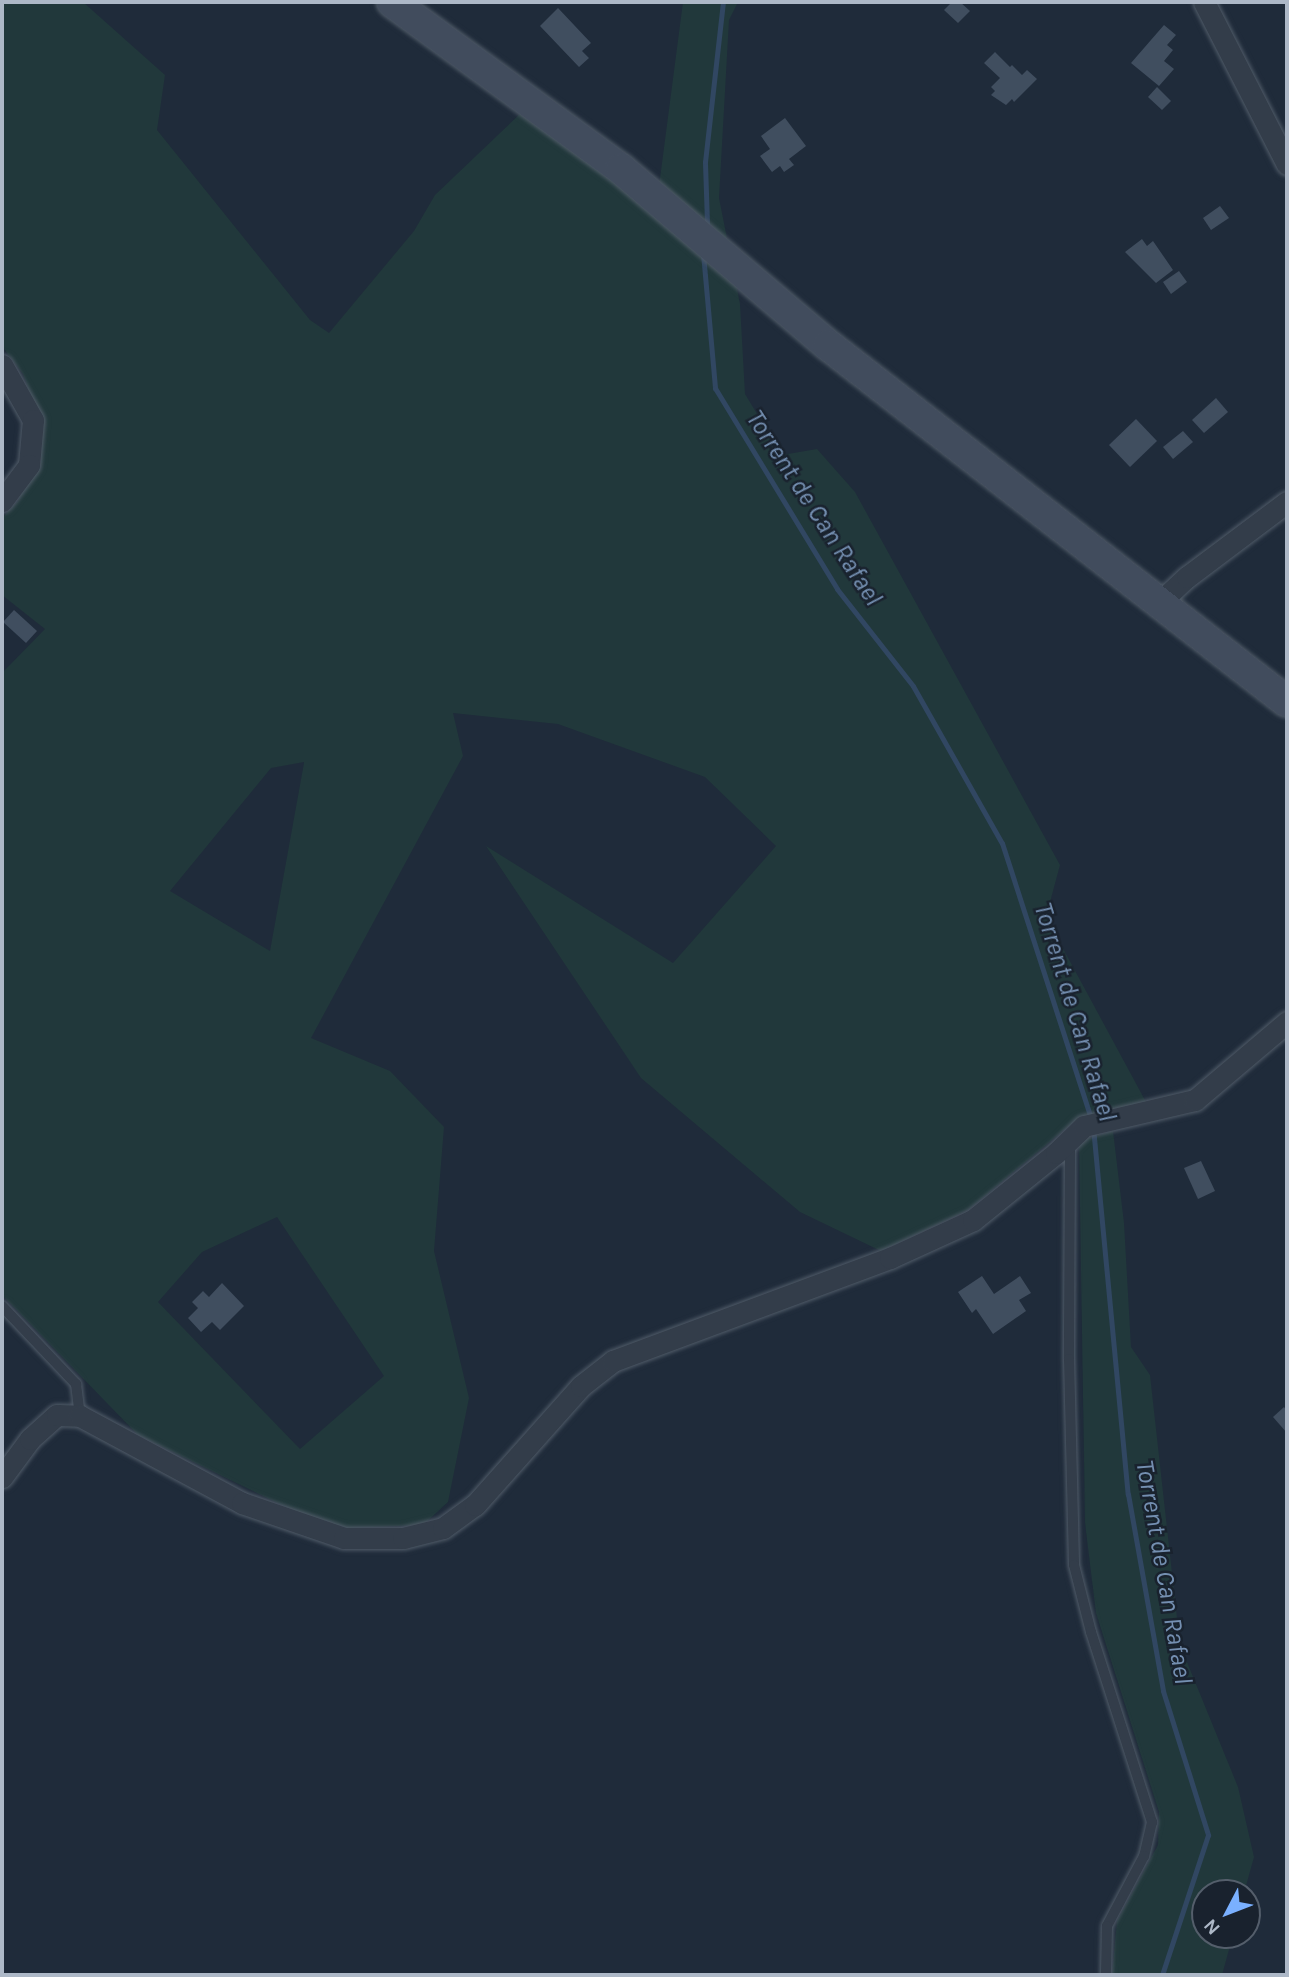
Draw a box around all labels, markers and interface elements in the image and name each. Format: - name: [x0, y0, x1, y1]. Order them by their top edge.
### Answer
- water label: Torrent de Can Rafael: [739, 404, 889, 612]
- water label: Torrent de Can Rafael: [1027, 899, 1123, 1125]
- water label: Torrent de Can Rafael: [1129, 1458, 1199, 1686]
- north arrow: [1191, 1879, 1261, 1949]
- text: N: [1199, 1914, 1225, 1939]

